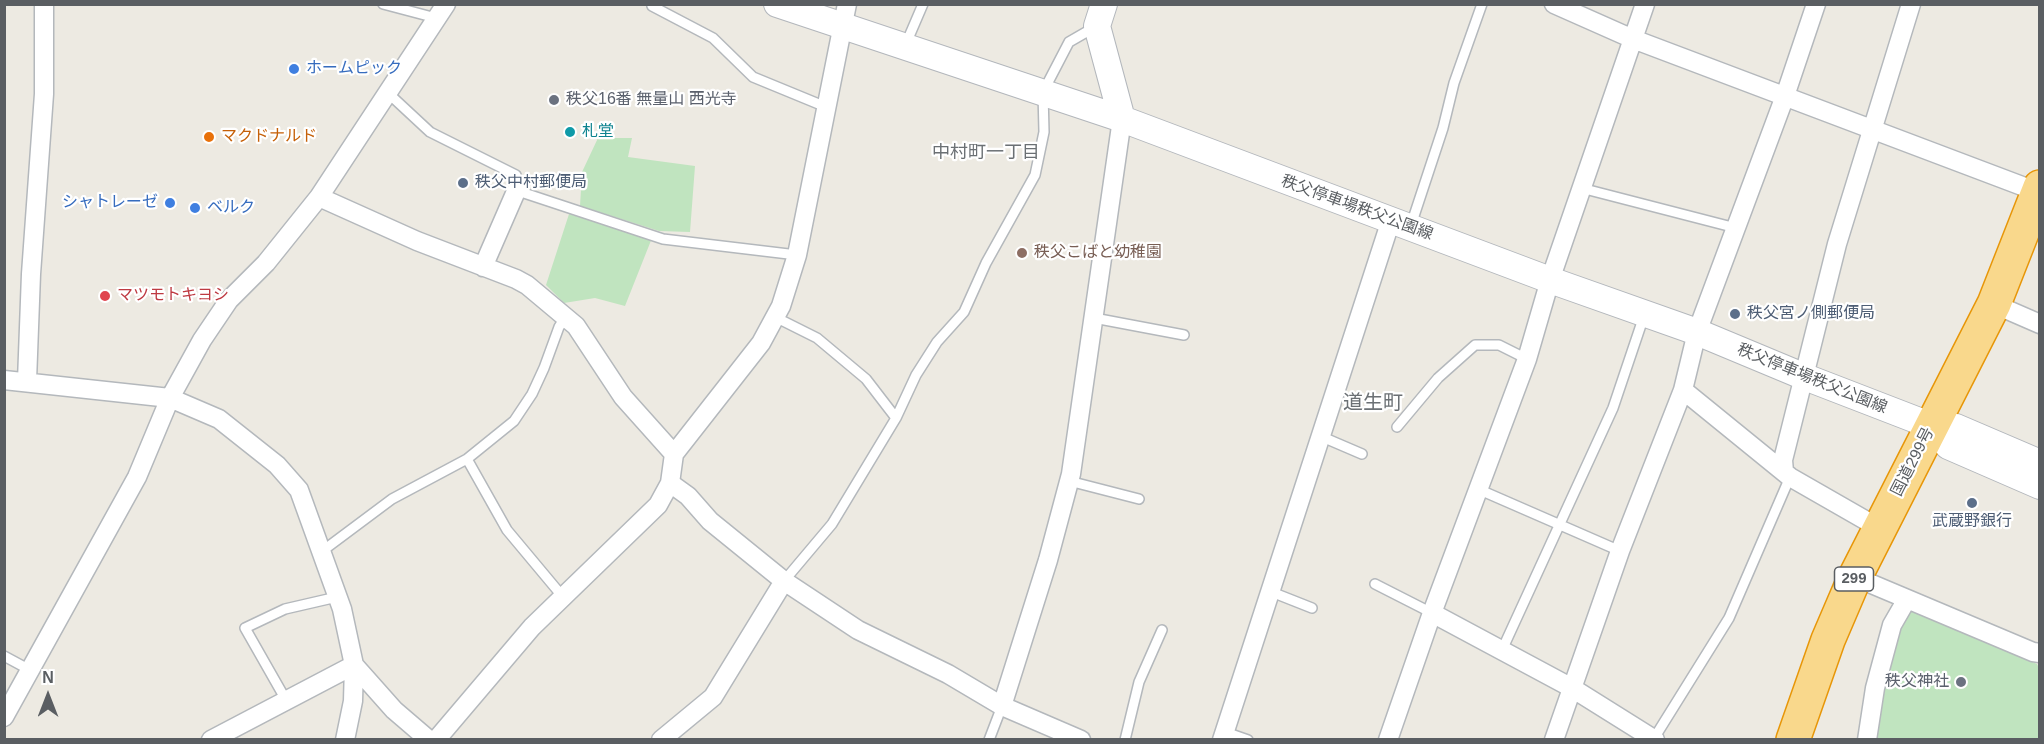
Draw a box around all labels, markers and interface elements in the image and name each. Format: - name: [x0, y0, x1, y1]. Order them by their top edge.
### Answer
- place label: ホームピック: [306, 59, 402, 79]
- marker: ホームピック: [287, 62, 301, 76]
- place label: 秩父16番 無量山 西光寺: [566, 90, 737, 110]
- marker: 秩父16番 無量山 西光寺: [547, 93, 561, 107]
- place label: 札堂: [582, 122, 614, 142]
- marker: 札堂: [563, 125, 577, 139]
- place label: マクドナルド: [221, 127, 317, 147]
- marker: マクドナルド: [202, 130, 216, 144]
- district label: 中村町一丁目: [932, 142, 1040, 164]
- street label: 秩父停車場秩父公園線: [1279, 172, 1435, 244]
- place label: 秩父中村郵便局: [475, 173, 587, 193]
- marker: 秩父中村郵便局: [456, 176, 470, 190]
- place label: シャトレーゼ: [62, 193, 158, 213]
- marker: シャトレーゼ: [163, 196, 177, 210]
- place label: ベルク: [207, 198, 255, 218]
- marker: ベルク: [188, 201, 202, 215]
- place label: 秩父こばと幼稚園: [1034, 243, 1162, 263]
- marker: 秩父こばと幼稚園: [1015, 246, 1029, 260]
- place label: マツモトキヨシ: [117, 286, 229, 306]
- marker: マツモトキヨシ: [98, 289, 112, 303]
- place label: 秩父宮ノ側郵便局: [1747, 304, 1875, 324]
- marker: 秩父宮ノ側郵便局: [1728, 307, 1742, 321]
- street label: 秩父停車場秩父公園線: [1734, 340, 1890, 418]
- district label: 道生町: [1343, 391, 1403, 415]
- street label: 国道299号: [1887, 424, 1939, 500]
- marker: 武蔵野銀行: [1965, 496, 1979, 510]
- place label: 武蔵野銀行: [1932, 512, 2012, 532]
- road number: 299: [1834, 567, 1874, 591]
- north arrow: [18, 666, 78, 726]
- text: N: [42, 669, 54, 686]
- place label: 秩父神社: [1885, 672, 1949, 692]
- marker: 秩父神社: [1954, 675, 1968, 689]

